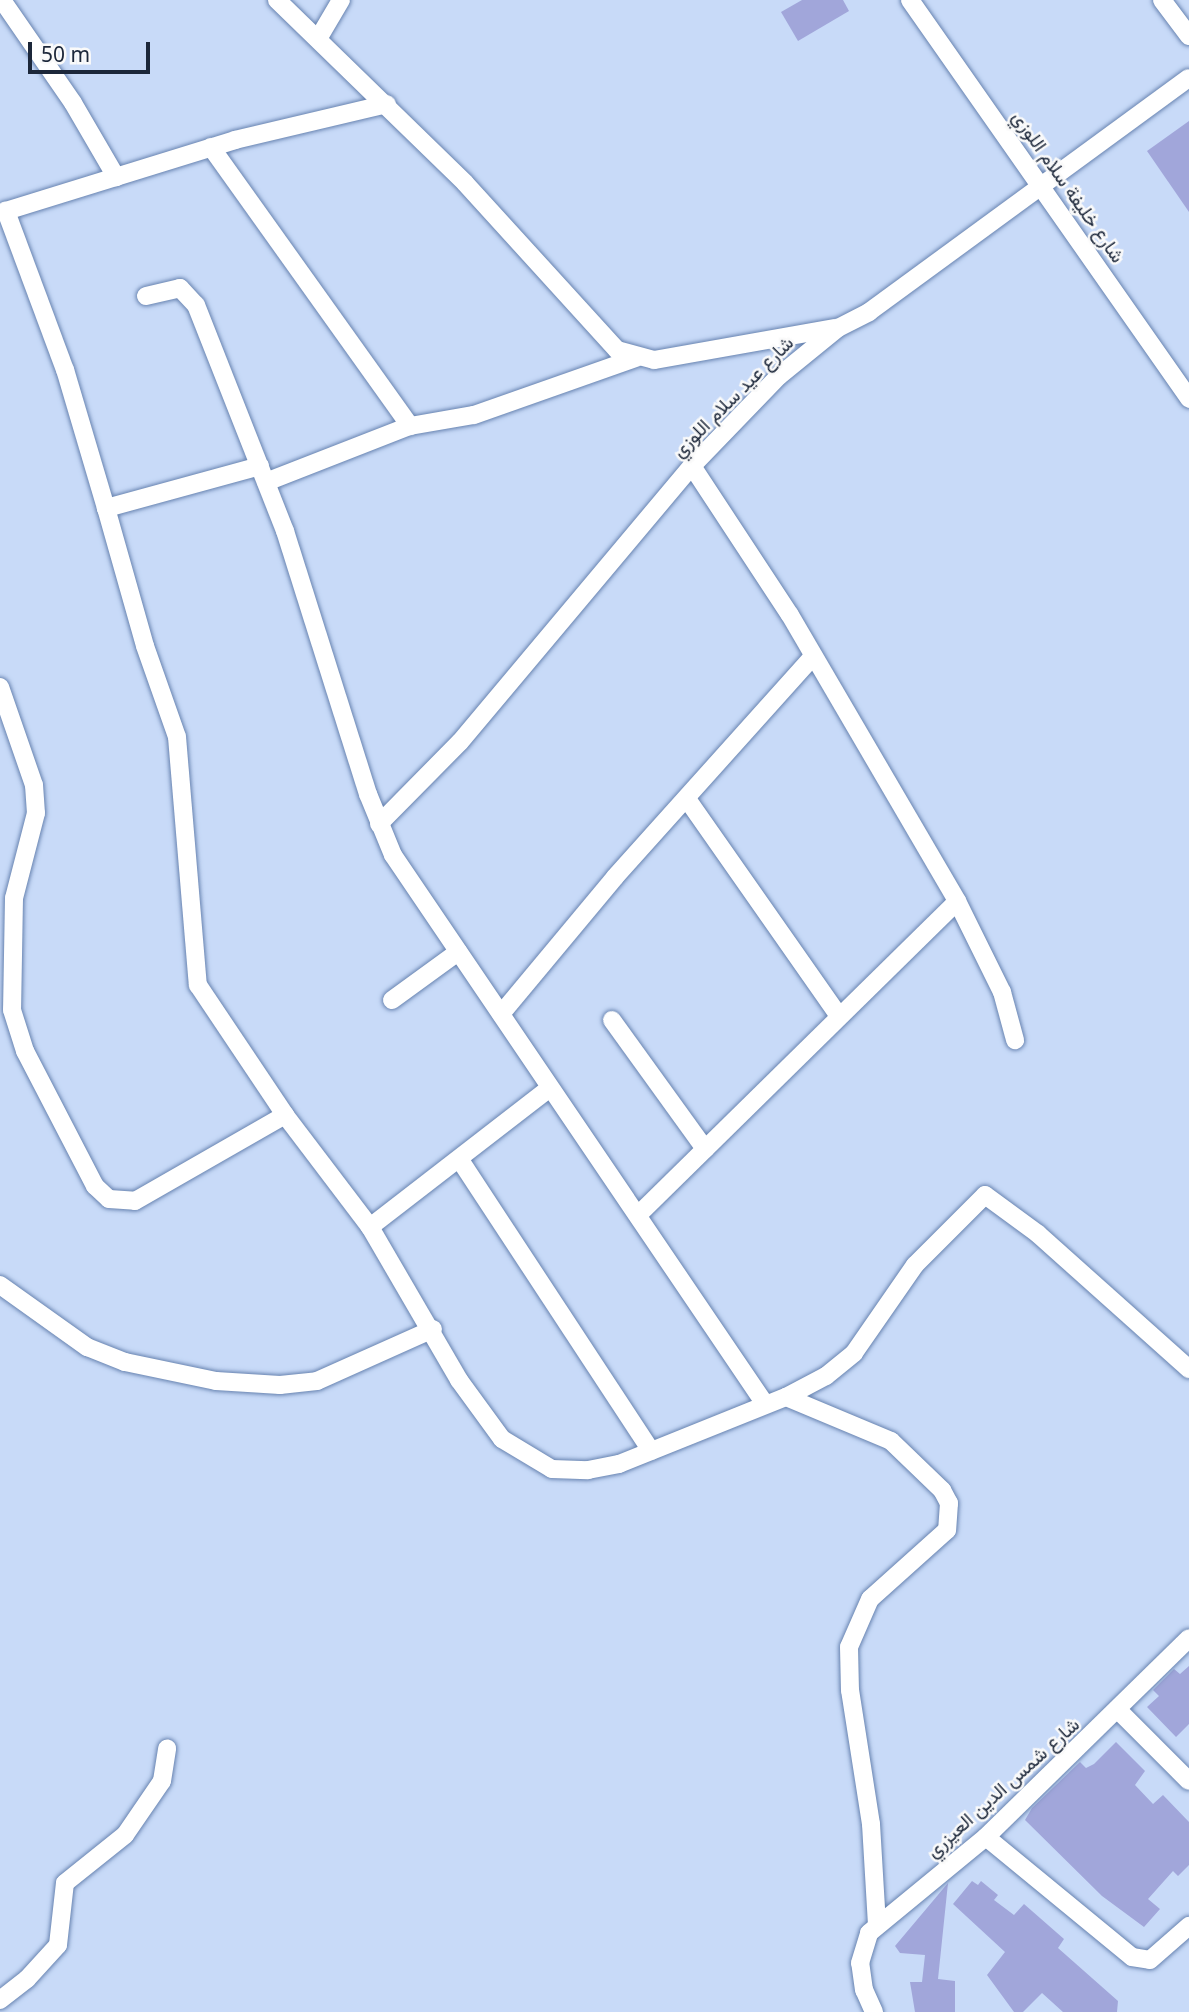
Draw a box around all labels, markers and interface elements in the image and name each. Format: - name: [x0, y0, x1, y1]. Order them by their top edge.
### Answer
- scale bar: [32, 28, 154, 72]
- text: 50 m: [41, 40, 90, 68]
- street label: شارع خليفة سلام اللوزي: [1007, 107, 1129, 267]
- street label: شارع عيد سلام اللوزي: [668, 332, 798, 462]
- street label: شارع شمس الدين العيزري: [922, 1713, 1084, 1863]

